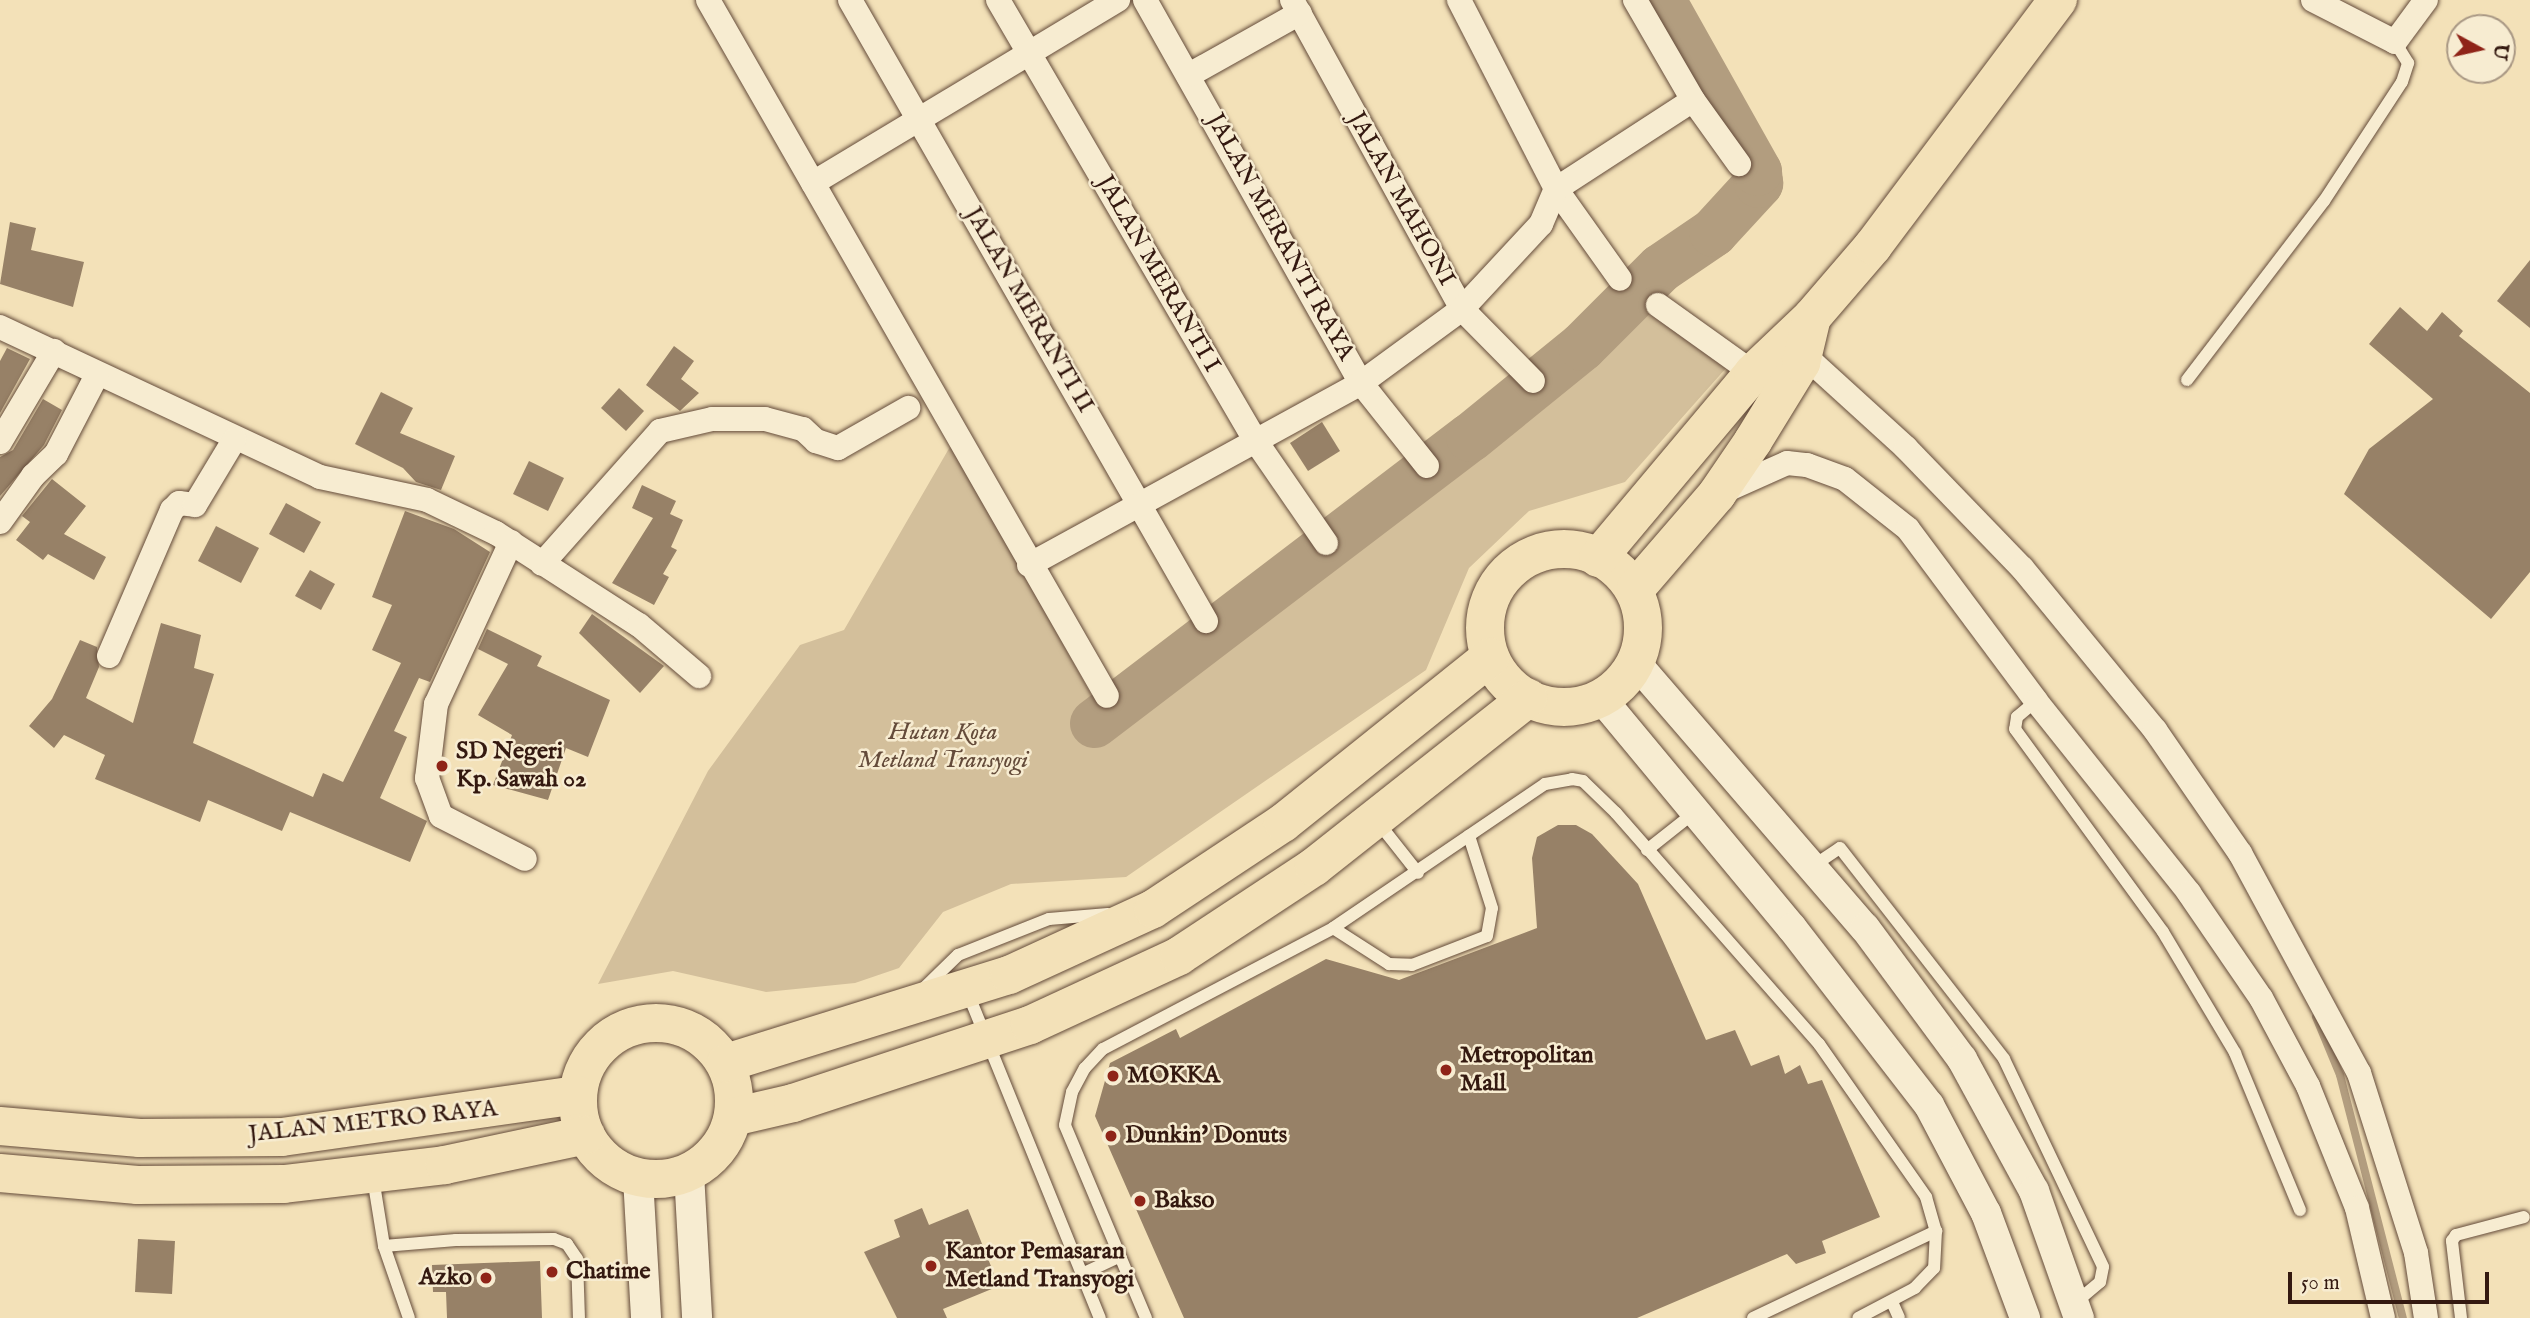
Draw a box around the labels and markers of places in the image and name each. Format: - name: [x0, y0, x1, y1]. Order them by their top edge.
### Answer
- place label: SD Negeri Kp. Sawah 02: [456, 738, 586, 794]
- marker: SD Negeri Kp. Sawah 02: [434, 758, 450, 774]
- place label: Metropolitan Mall: [1460, 1042, 1594, 1098]
- place label: MOKKA: [1127, 1062, 1220, 1090]
- marker: Metropolitan Mall: [1438, 1062, 1454, 1078]
- marker: MOKKA: [1105, 1068, 1121, 1084]
- place label: Dunkin' Donuts: [1125, 1122, 1287, 1150]
- marker: Dunkin' Donuts: [1103, 1128, 1119, 1144]
- place label: Bakso: [1154, 1187, 1214, 1215]
- marker: Bakso: [1132, 1193, 1148, 1209]
- place label: Kantor Pemasaran Metland Transyogi: [945, 1238, 1134, 1294]
- place label: Chatime: [566, 1258, 650, 1286]
- marker: Kantor Pemasaran Metland Transyogi: [923, 1258, 939, 1274]
- place label: Azko: [419, 1264, 472, 1292]
- marker: Chatime: [544, 1264, 560, 1280]
- marker: Azko: [478, 1270, 494, 1286]

